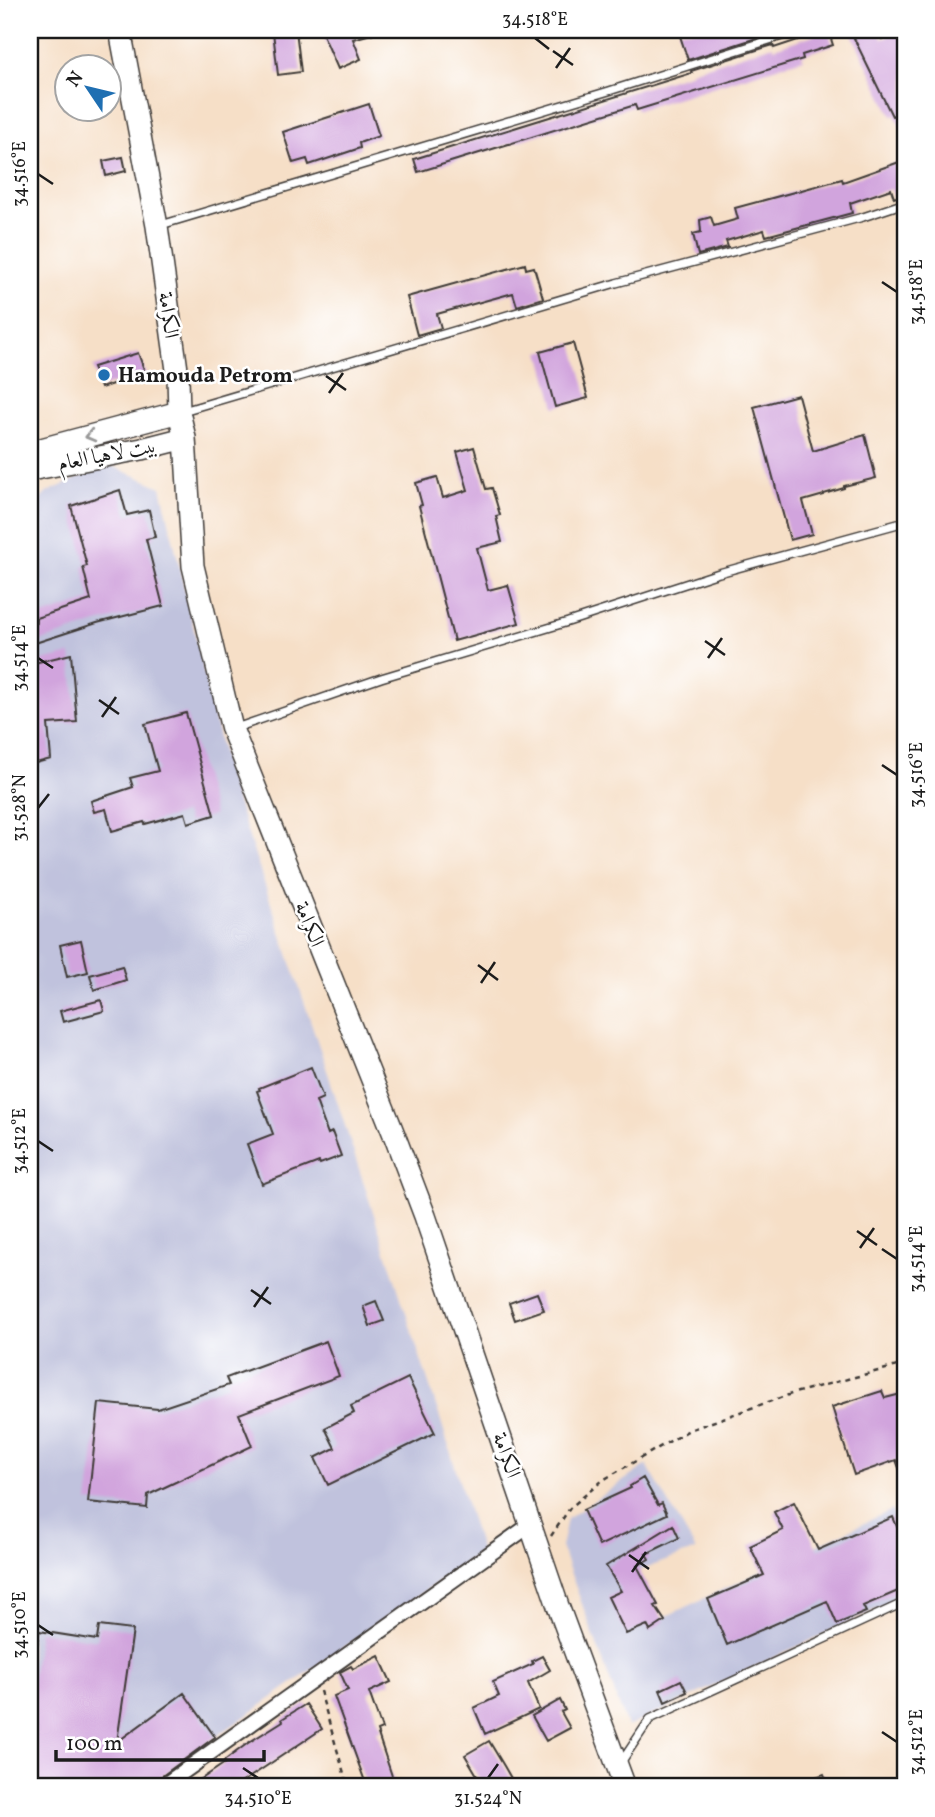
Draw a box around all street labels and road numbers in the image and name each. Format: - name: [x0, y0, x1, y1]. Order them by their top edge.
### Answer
- street label: الكرامة: [150, 290, 185, 340]
- street label: بيت لاهيا العام: [55, 432, 160, 481]
- street label: الكرامة: [286, 897, 331, 952]
- street label: الكرامة: [484, 1429, 527, 1482]

